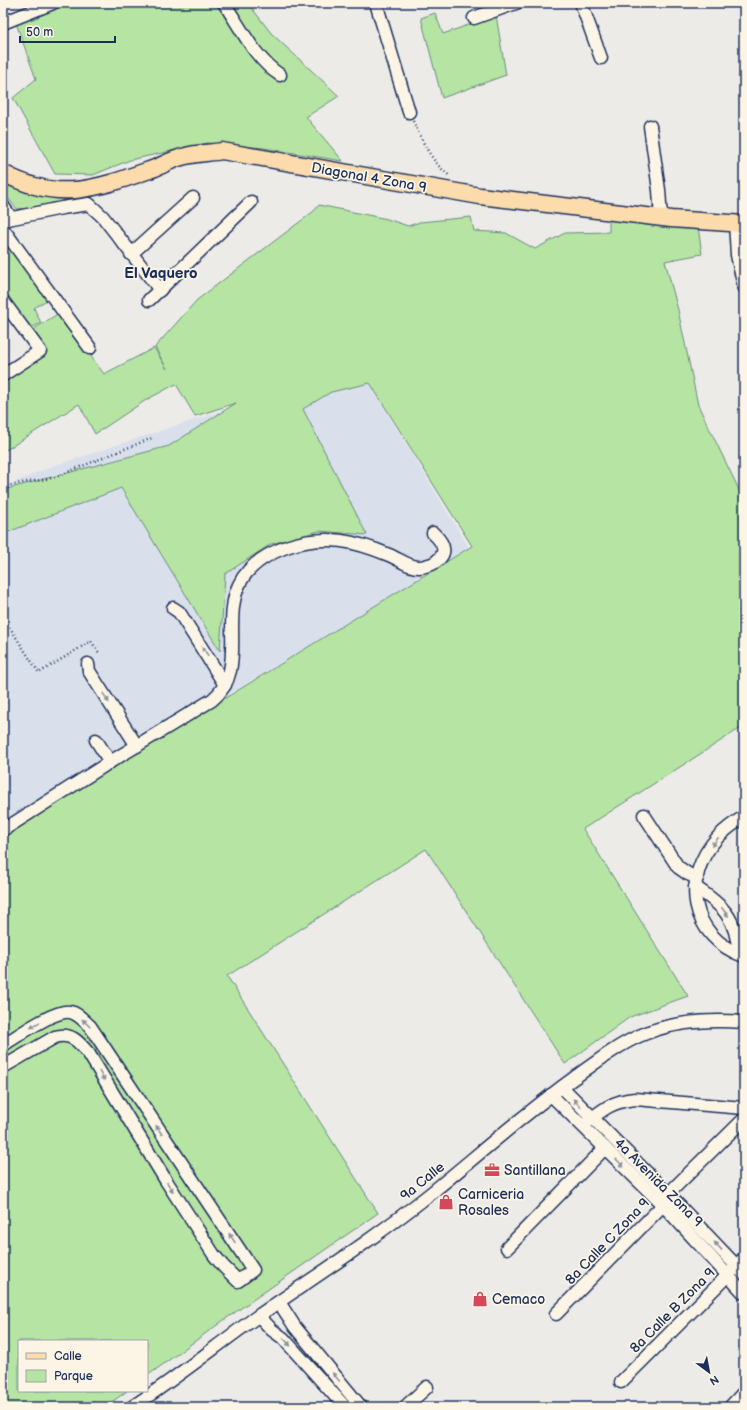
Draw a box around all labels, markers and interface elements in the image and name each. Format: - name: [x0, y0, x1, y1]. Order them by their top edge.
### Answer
- scale bar: [20, 18, 115, 44]
- text: 50 m: [26, 25, 53, 40]
- street label: Diagonal 4 Zona 9: [310, 159, 428, 196]
- district label: El Vaquero: [124, 264, 198, 283]
- one-way arrow: [201, 646, 209, 657]
- one-way arrow: [102, 692, 109, 704]
- one-way arrow: [710, 836, 719, 847]
- one-way arrow: [721, 906, 729, 917]
- one-way arrow: [81, 1018, 90, 1028]
- one-way arrow: [29, 1022, 41, 1029]
- one-way arrow: [98, 1071, 106, 1081]
- one-way arrow: [573, 1098, 582, 1108]
- one-way arrow: [155, 1124, 163, 1135]
- street label: 4a Avenida Zona 9: [611, 1134, 707, 1230]
- street label: 9a Calle: [397, 1158, 448, 1204]
- one-way arrow: [615, 1158, 625, 1168]
- office icon: Santillana: [483, 1161, 501, 1179]
- place label: Santillana: [504, 1162, 566, 1179]
- one-way arrow: [166, 1181, 173, 1193]
- place label: Carniceria Rosales: [458, 1186, 524, 1219]
- shop icon: Carniceria Rosales: [437, 1193, 455, 1211]
- street label: 8a Calle C Zona 9: [562, 1194, 653, 1288]
- one-way arrow: [228, 1232, 236, 1243]
- one-way arrow: [713, 1240, 722, 1251]
- street label: 8a Calle B Zona 9: [626, 1264, 719, 1357]
- shop icon: Cemaco: [471, 1290, 489, 1308]
- place label: Cemaco: [492, 1291, 545, 1308]
- one-way arrow: [283, 1337, 292, 1348]
- legend: [18, 1340, 148, 1392]
- text: Calle: [54, 1349, 82, 1364]
- north arrow: [689, 1352, 729, 1392]
- text: Parque: [54, 1369, 93, 1384]
- one-way arrow: [332, 1372, 341, 1382]
- text: N: [707, 1372, 721, 1388]

